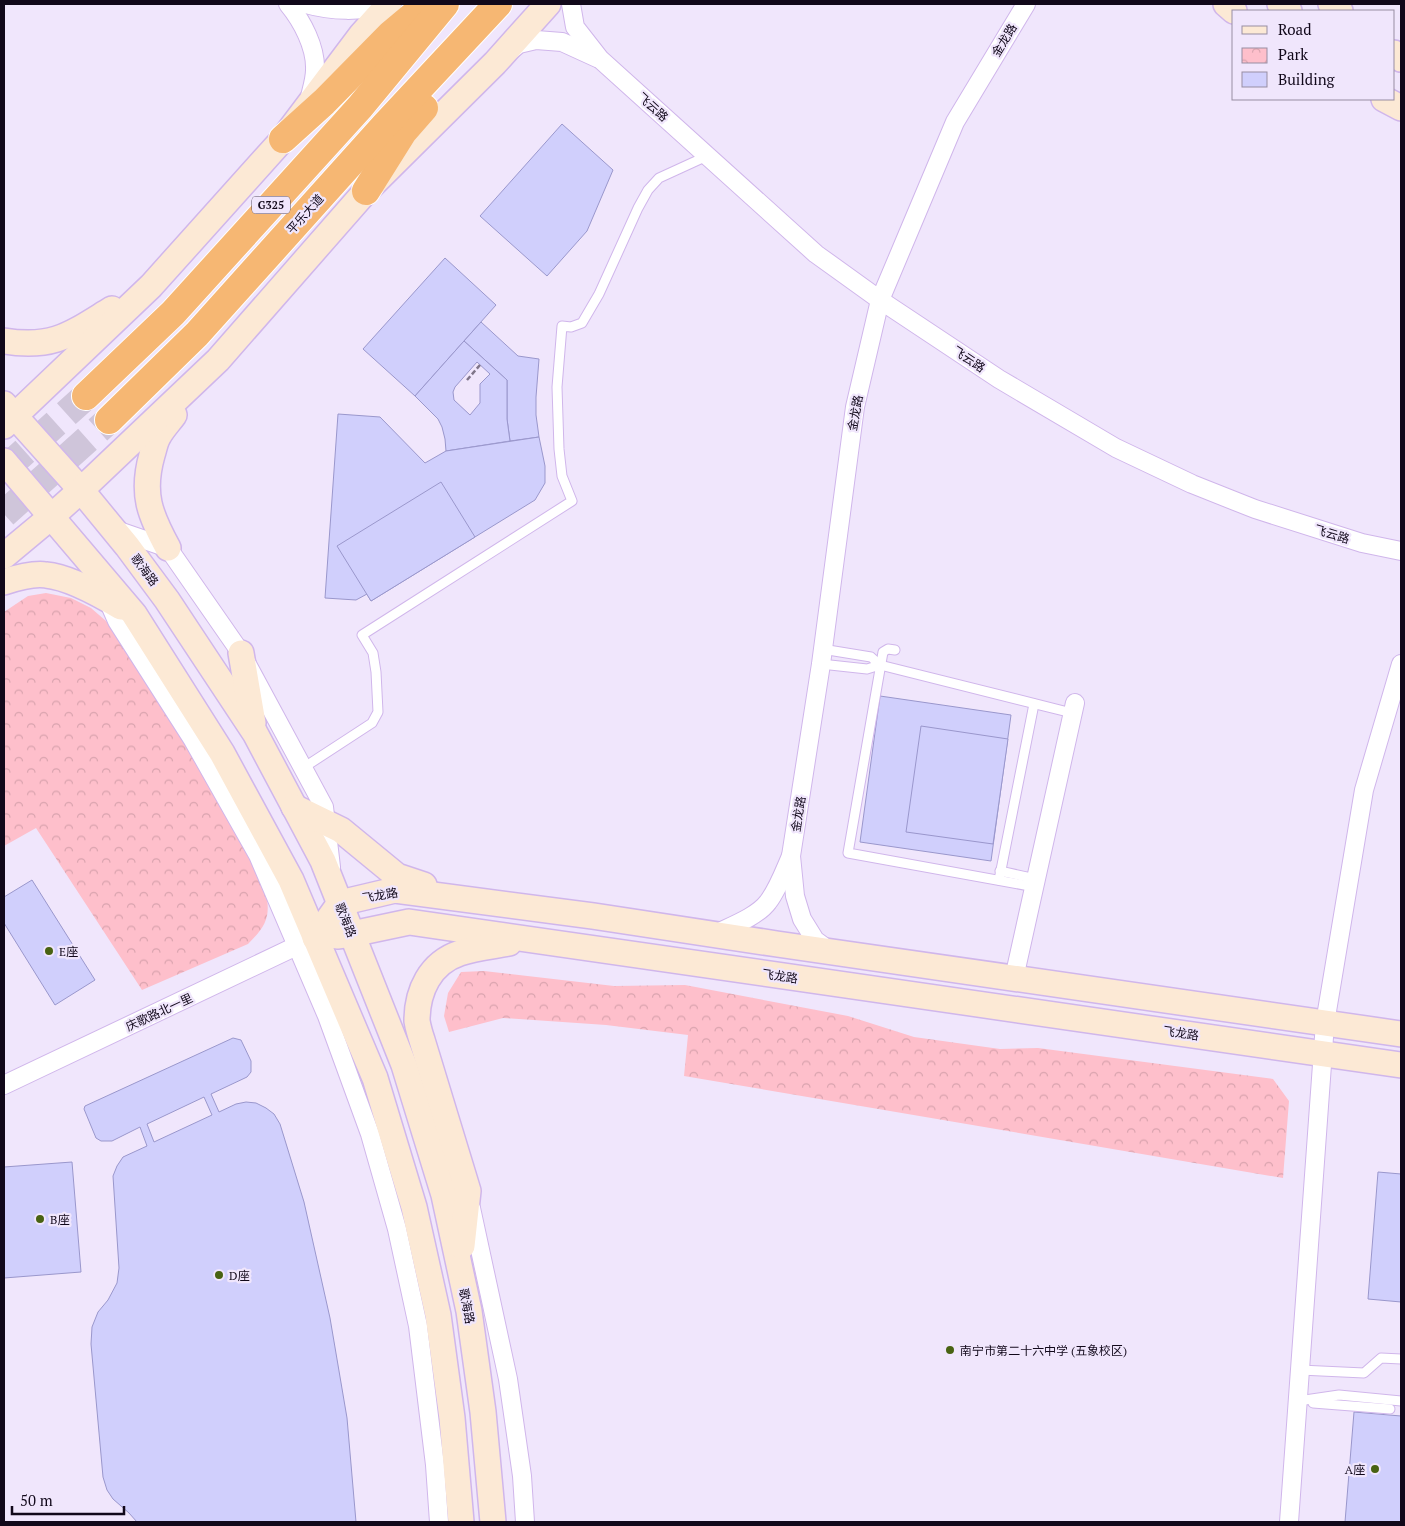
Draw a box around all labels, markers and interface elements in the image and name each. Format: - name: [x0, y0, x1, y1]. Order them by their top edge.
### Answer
- legend: [1232, 10, 1395, 100]
- text: Road: [1278, 19, 1311, 39]
- street label: 金龙路: [988, 21, 1020, 59]
- text: Park: [1278, 44, 1308, 64]
- text: Building: [1278, 69, 1336, 89]
- street label: 飞云路: [635, 89, 671, 125]
- street label: 平乐大道: [283, 191, 327, 237]
- road number: G325: [252, 196, 290, 214]
- street label: 飞云路: [950, 343, 988, 375]
- street label: 金龙路: [844, 394, 866, 432]
- street label: 飞云路: [1313, 522, 1351, 546]
- street label: 歌海路: [128, 551, 162, 589]
- street label: 金龙路: [788, 795, 808, 833]
- street label: 飞龙路: [361, 884, 399, 906]
- street label: 歌海路: [332, 900, 360, 940]
- place label: E座: [59, 944, 78, 959]
- marker: E座: [43, 945, 55, 957]
- street label: 飞龙路: [761, 966, 799, 986]
- street label: 庆歌路北一里: [123, 990, 195, 1034]
- street label: 飞龙路: [1162, 1023, 1200, 1043]
- place label: B座: [50, 1212, 69, 1227]
- marker: B座: [34, 1213, 46, 1225]
- place label: D座: [229, 1268, 250, 1283]
- marker: D座: [213, 1269, 225, 1281]
- street label: 歌海路: [456, 1287, 478, 1325]
- place label: 南宁市第二十六中学 (五象校区): [960, 1343, 1127, 1358]
- marker: 南宁市第二十六中学 (五象校区): [944, 1344, 956, 1356]
- place label: A座: [1345, 1462, 1365, 1477]
- marker: A座: [1369, 1463, 1381, 1475]
- scale bar: [12, 1484, 125, 1516]
- text: 50 m: [20, 1490, 53, 1510]

